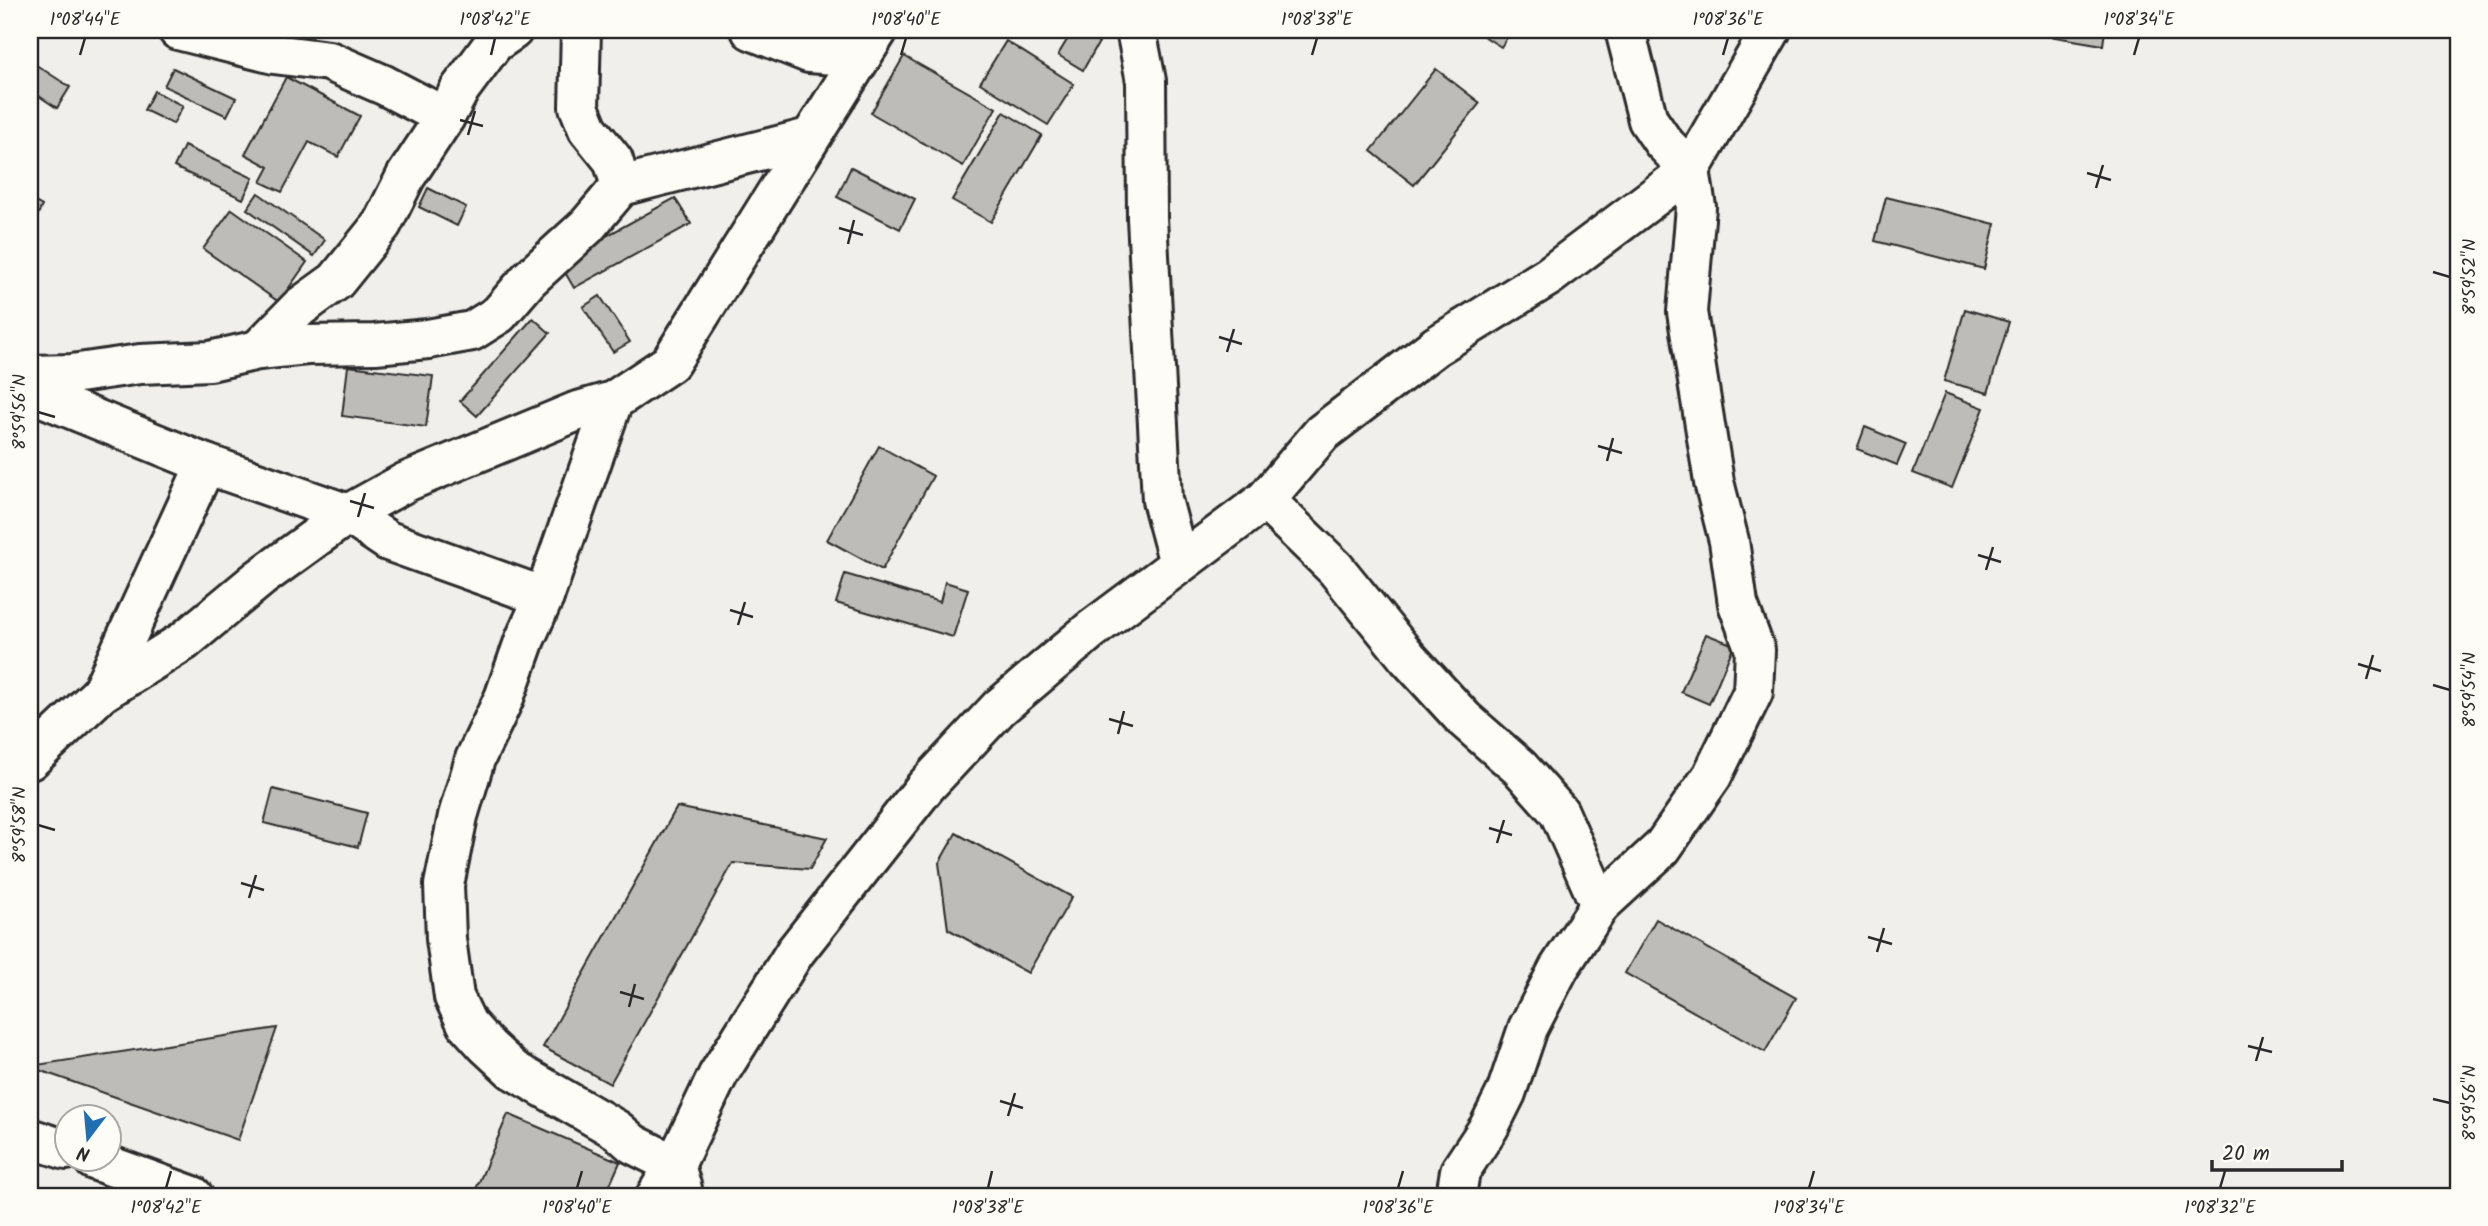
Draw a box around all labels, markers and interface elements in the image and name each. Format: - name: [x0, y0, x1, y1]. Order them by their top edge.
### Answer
- text: 1°08'44"E: [50, 6, 121, 35]
- text: 1°08'42"E: [459, 6, 531, 35]
- text: 1°08'40"E: [871, 6, 941, 35]
- text: 1°08'38"E: [1281, 6, 1353, 35]
- text: 1°08'36"E: [1693, 6, 1764, 35]
- text: 1°08'34"E: [2104, 6, 2175, 35]
- text: 8°59'52"N: [2456, 239, 2485, 315]
- text: 8°59'56"N: [6, 374, 35, 450]
- text: 8°59'54"N: [2456, 652, 2485, 728]
- text: 8°59'58"N: [6, 787, 35, 863]
- text: 8°59'56"N: [2456, 1065, 2485, 1141]
- north arrow: [52, 1104, 122, 1174]
- scale bar: [2212, 1128, 2341, 1172]
- text: N: [74, 1136, 94, 1168]
- text: 20 m: [2222, 1138, 2270, 1171]
- text: 1°08'42"E: [130, 1194, 202, 1223]
- text: 1°08'40"E: [542, 1194, 612, 1223]
- text: 1°08'38"E: [952, 1194, 1024, 1223]
- text: 1°08'36"E: [1363, 1194, 1434, 1223]
- text: 1°08'34"E: [1774, 1194, 1845, 1223]
- text: 1°08'32"E: [2184, 1194, 2256, 1223]

